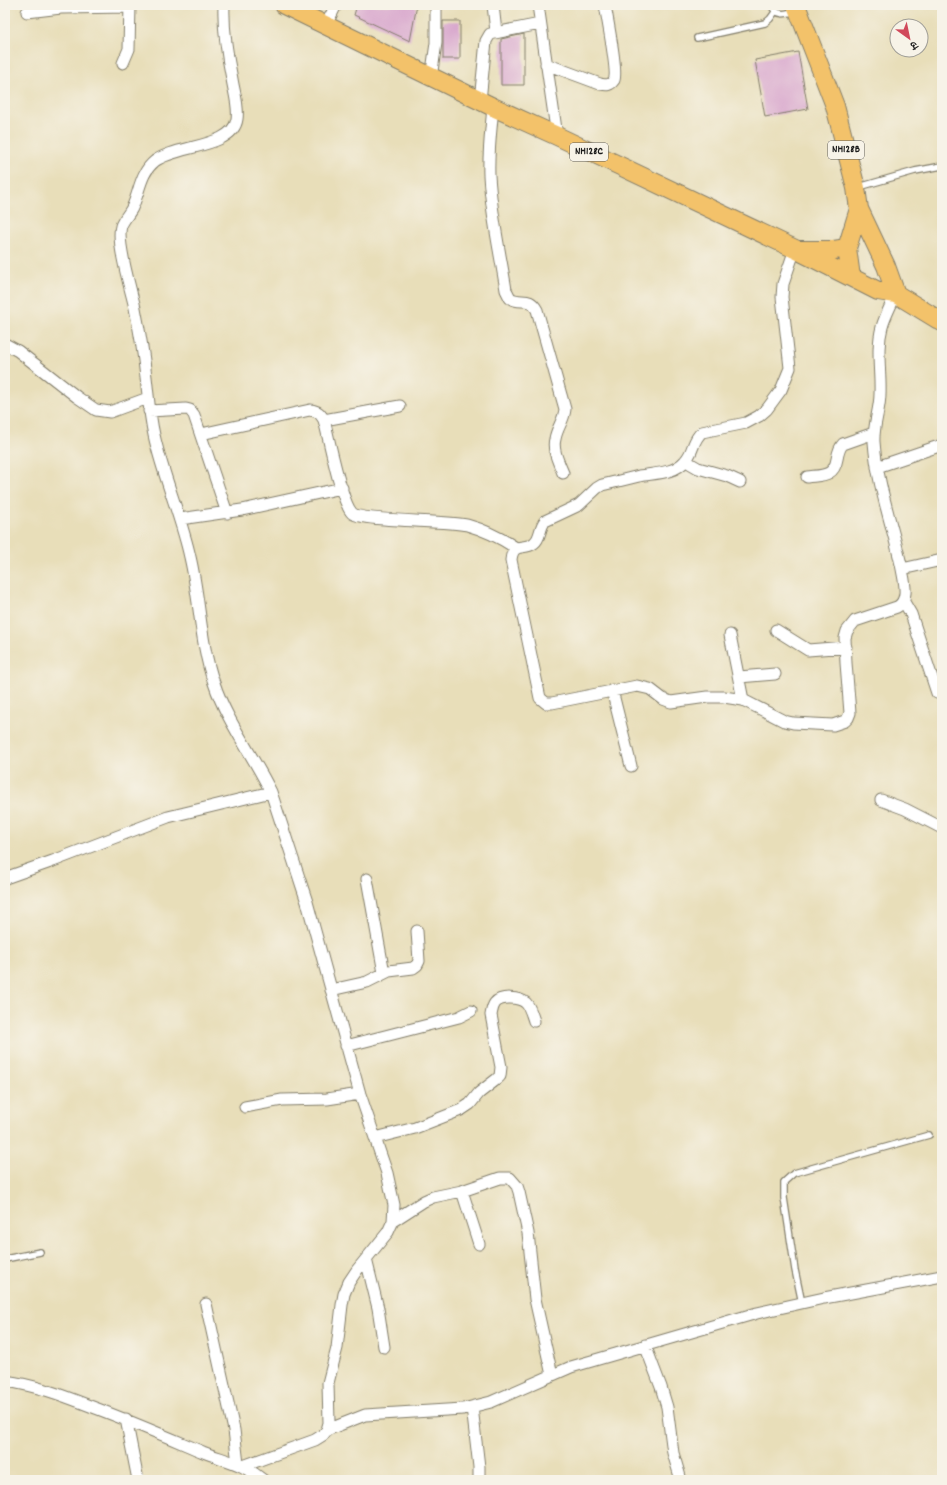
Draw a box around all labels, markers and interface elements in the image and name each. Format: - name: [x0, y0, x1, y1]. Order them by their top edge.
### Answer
- north arrow: [889, 18, 929, 58]
- text: उ: [906, 36, 921, 54]
- road number: NH128B: [828, 141, 864, 159]
- road number: NH128C: [570, 143, 608, 161]

